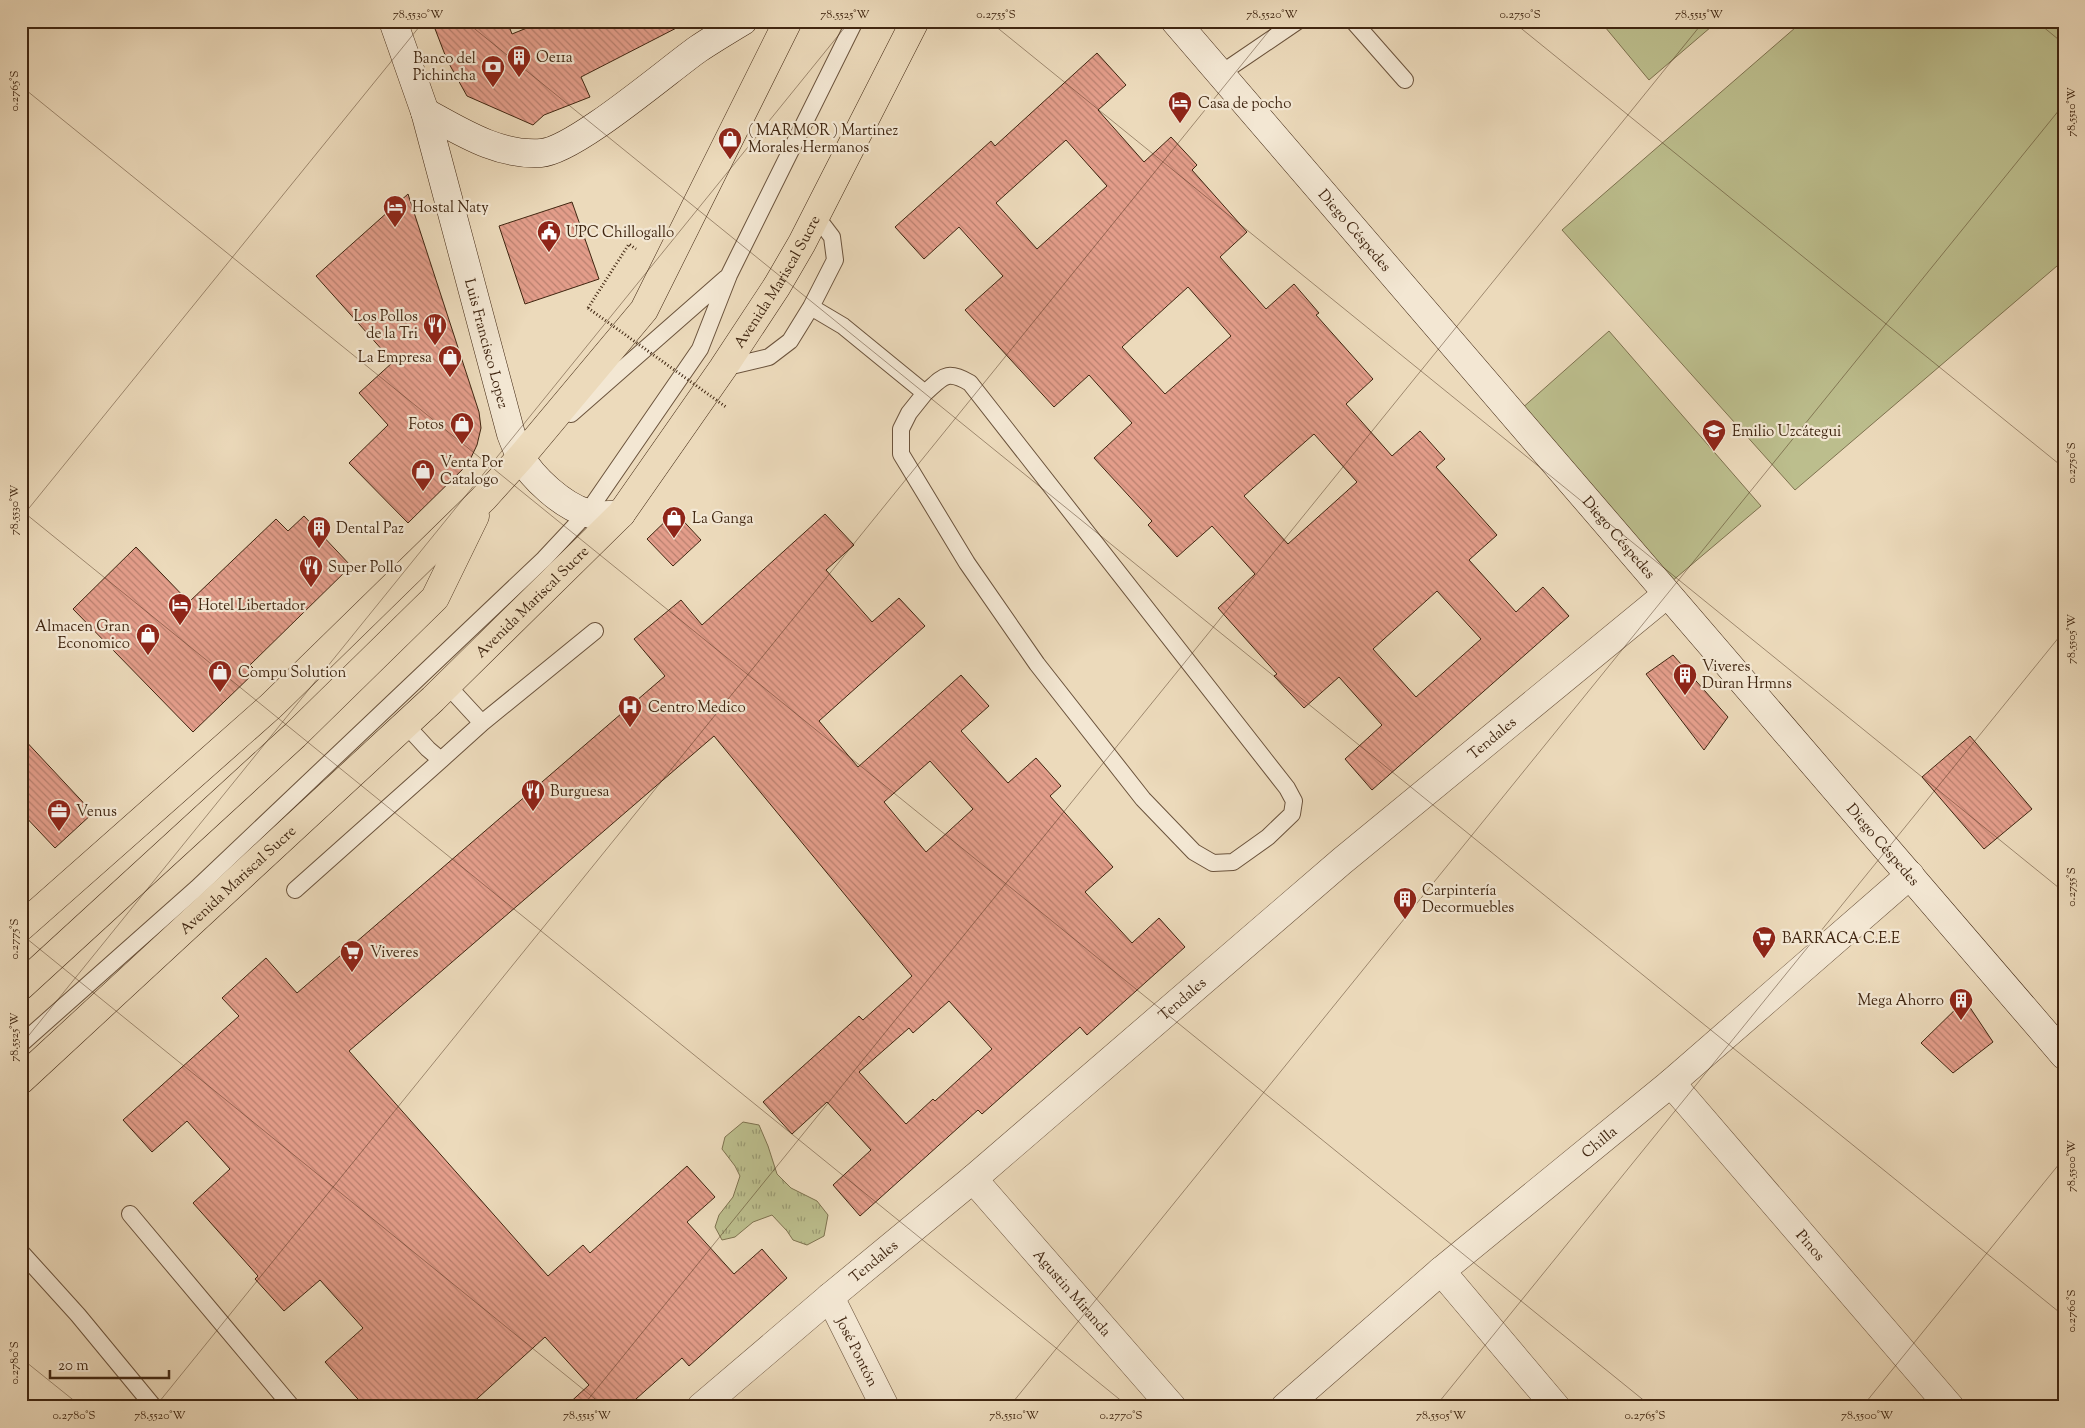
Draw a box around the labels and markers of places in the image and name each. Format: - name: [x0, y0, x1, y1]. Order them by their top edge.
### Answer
- building icon: Oe11a: [506, 44, 532, 78]
- place label: Oe11a: [536, 48, 573, 69]
- place label: Banco del Pichincha: [413, 49, 476, 87]
- bank icon: Banco del Pichincha: [480, 54, 506, 88]
- hotel icon: Casa de pocho: [1167, 90, 1193, 124]
- place label: Casa de pocho: [1198, 94, 1291, 115]
- place label: ( MARMOR ) Martinez Morales Hermanos: [748, 121, 898, 159]
- shop icon: ( MARMOR ) Martinez Morales Hermanos: [717, 126, 743, 160]
- hotel icon: Hostal Naty: [382, 194, 408, 228]
- place label: Hostal Naty: [412, 198, 489, 219]
- public building icon: UPC Chillogallo: [536, 219, 562, 253]
- place label: UPC Chillogallo: [566, 223, 674, 244]
- place label: Los Pollos de la Tri: [353, 307, 418, 345]
- restaurant icon: Los Pollos de la Tri: [422, 312, 448, 346]
- shop icon: La Empresa: [437, 344, 463, 378]
- place label: La Empresa: [358, 348, 432, 369]
- shop icon: Fotos: [449, 411, 475, 445]
- place label: Fotos: [409, 415, 444, 436]
- school or university icon: Emilio Uzcátegui: [1701, 418, 1727, 452]
- place label: Emilio Uzcátegui: [1732, 422, 1841, 443]
- place label: Venta Por Catalogo: [440, 453, 504, 491]
- shop icon: Venta Por Catalogo: [410, 458, 436, 492]
- shop icon: La Ganga: [661, 505, 687, 539]
- place label: La Ganga: [692, 509, 753, 530]
- building icon: Dental Paz: [306, 515, 332, 549]
- place label: Dental Paz: [336, 519, 404, 540]
- restaurant icon: Super Pollo: [298, 554, 324, 588]
- place label: Super Pollo: [328, 558, 402, 579]
- hotel icon: Hotel Libertador: [167, 592, 193, 626]
- place label: Hotel Libertador: [198, 596, 306, 617]
- place label: Almacen Gran Economico: [35, 617, 130, 655]
- shop icon: Almacen Gran Economico: [135, 622, 161, 656]
- place label: Viveres Duran Hrmns: [1702, 657, 1792, 695]
- shop icon: Compu Solution: [207, 659, 233, 693]
- building icon: Viveres Duran Hrmns: [1672, 662, 1698, 696]
- place label: Compu Solution: [238, 663, 347, 684]
- hospital icon: Centro Medico: [617, 694, 643, 728]
- place label: Centro Medico: [648, 698, 746, 719]
- restaurant icon: Burguesa: [520, 778, 546, 812]
- place label: Burguesa: [550, 782, 610, 803]
- office icon: Venus: [46, 798, 72, 832]
- place label: Venus: [76, 802, 117, 823]
- place label: Carpintería Decormuebles: [1422, 881, 1514, 919]
- building icon: Carpintería Decormuebles: [1392, 886, 1418, 920]
- supermarket icon: BARRACA C.E.E: [1751, 925, 1777, 959]
- place label: BARRACA C.E.E: [1782, 929, 1900, 950]
- supermarket icon: Viveres: [339, 939, 365, 973]
- place label: Viveres: [370, 943, 418, 964]
- building icon: Mega Ahorro: [1948, 987, 1974, 1021]
- place label: Mega Ahorro: [1858, 991, 1944, 1012]

